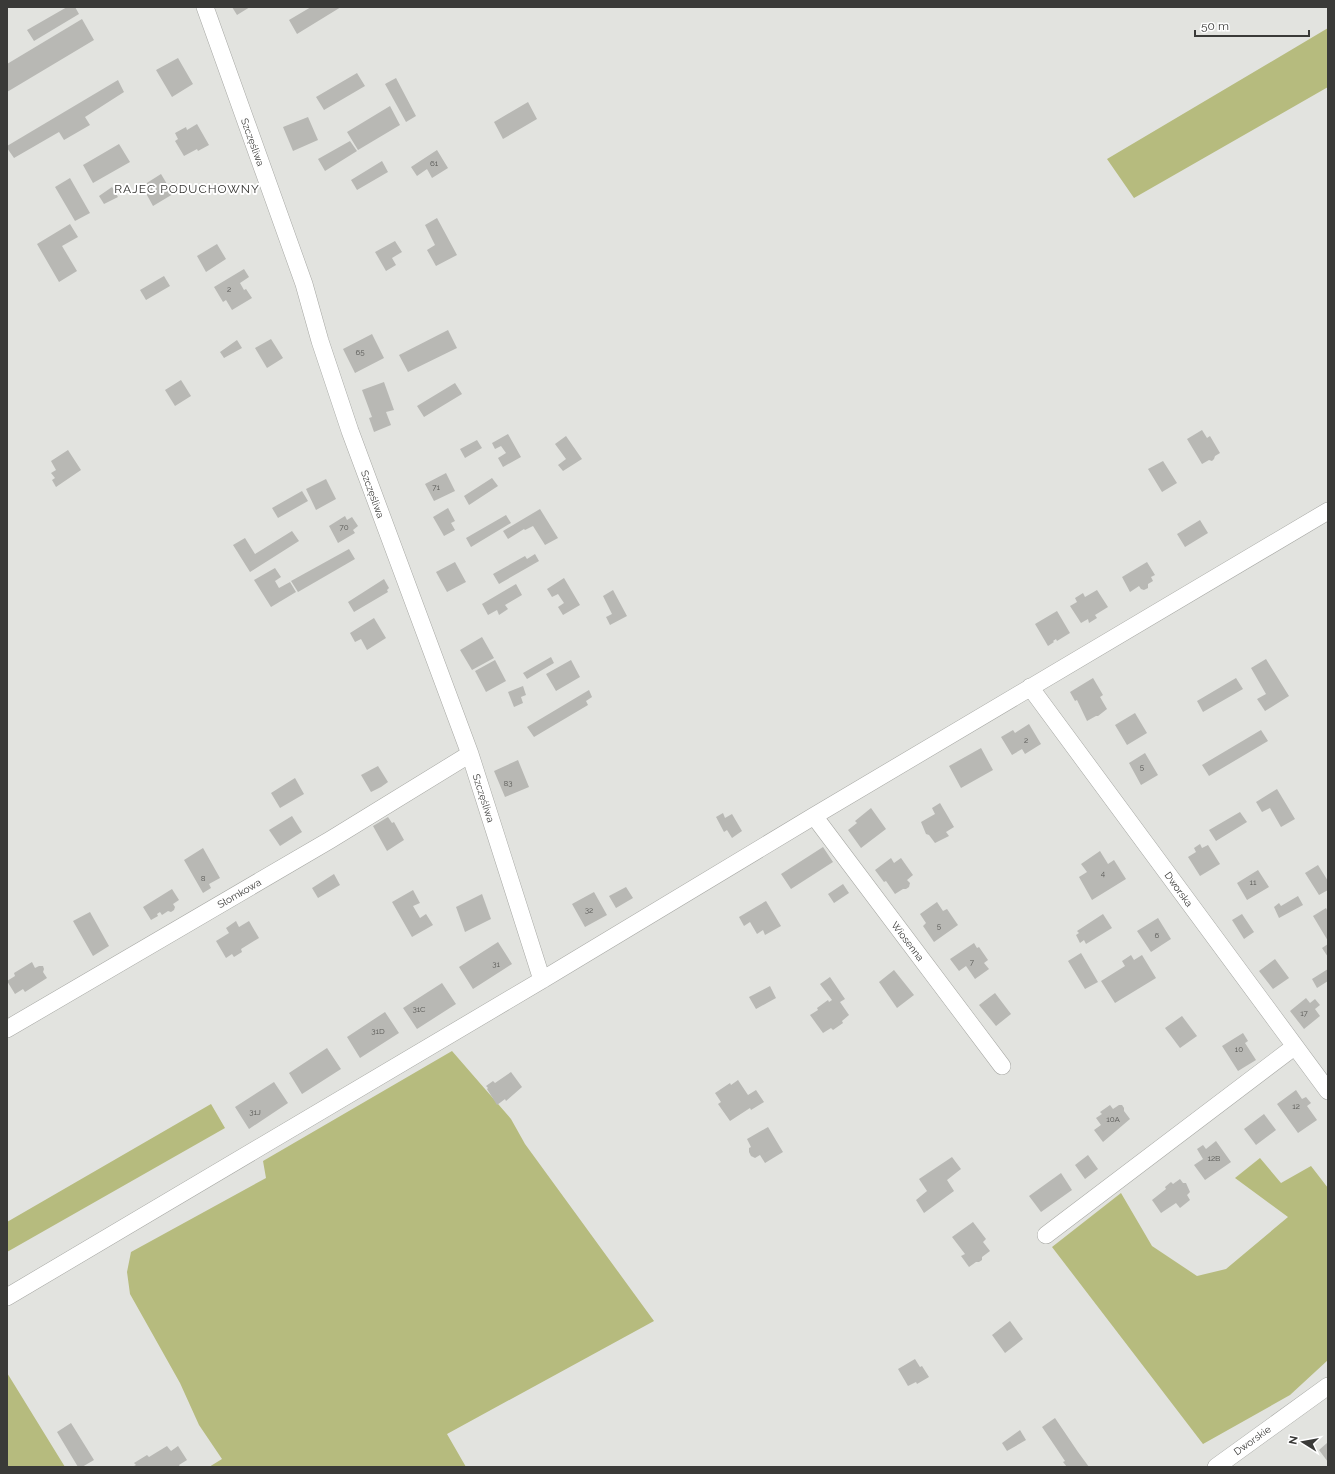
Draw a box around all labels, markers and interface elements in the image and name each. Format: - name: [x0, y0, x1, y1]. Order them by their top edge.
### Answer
- scale bar: [1195, 12, 1309, 38]
- text: 50 m: [1201, 19, 1229, 33]
- street label: Szczęśliwa: [239, 117, 266, 168]
- house number: 61: [430, 158, 439, 168]
- district label: RAJEC PODUCHOWNY: [114, 182, 260, 196]
- house number: 2: [227, 284, 231, 294]
- house number: 65: [355, 347, 365, 357]
- street label: Szczęśliwa: [359, 469, 386, 520]
- house number: 71: [432, 482, 440, 492]
- house number: 70: [339, 522, 349, 532]
- house number: 2: [1024, 735, 1028, 745]
- house number: 5: [1140, 762, 1145, 772]
- street label: Szczęśliwa: [471, 773, 497, 824]
- house number: 83: [503, 778, 513, 788]
- house number: 4: [1101, 868, 1106, 878]
- street label: Dworska: [1162, 870, 1195, 909]
- house number: 8: [201, 873, 206, 883]
- street label: Słomkowa: [216, 877, 263, 910]
- house number: 11: [1250, 877, 1257, 887]
- house number: 32: [585, 905, 593, 915]
- street label: Wiosenna: [889, 919, 926, 963]
- house number: 5: [937, 921, 942, 931]
- house number: 6: [1155, 930, 1160, 940]
- house number: 7: [970, 957, 975, 967]
- house number: 31: [492, 959, 500, 969]
- house number: 31C: [412, 1004, 426, 1014]
- house number: 17: [1300, 1008, 1309, 1018]
- house number: 31D: [371, 1026, 385, 1036]
- house number: 10: [1235, 1044, 1243, 1054]
- house number: 12: [1292, 1101, 1300, 1111]
- house number: 31J: [249, 1107, 261, 1117]
- house number: 10A: [1106, 1114, 1120, 1124]
- house number: 12B: [1208, 1153, 1220, 1163]
- north arrow: [1283, 1422, 1323, 1462]
- street label: Dworskie: [1232, 1423, 1273, 1457]
- text: N: [1286, 1435, 1301, 1446]

